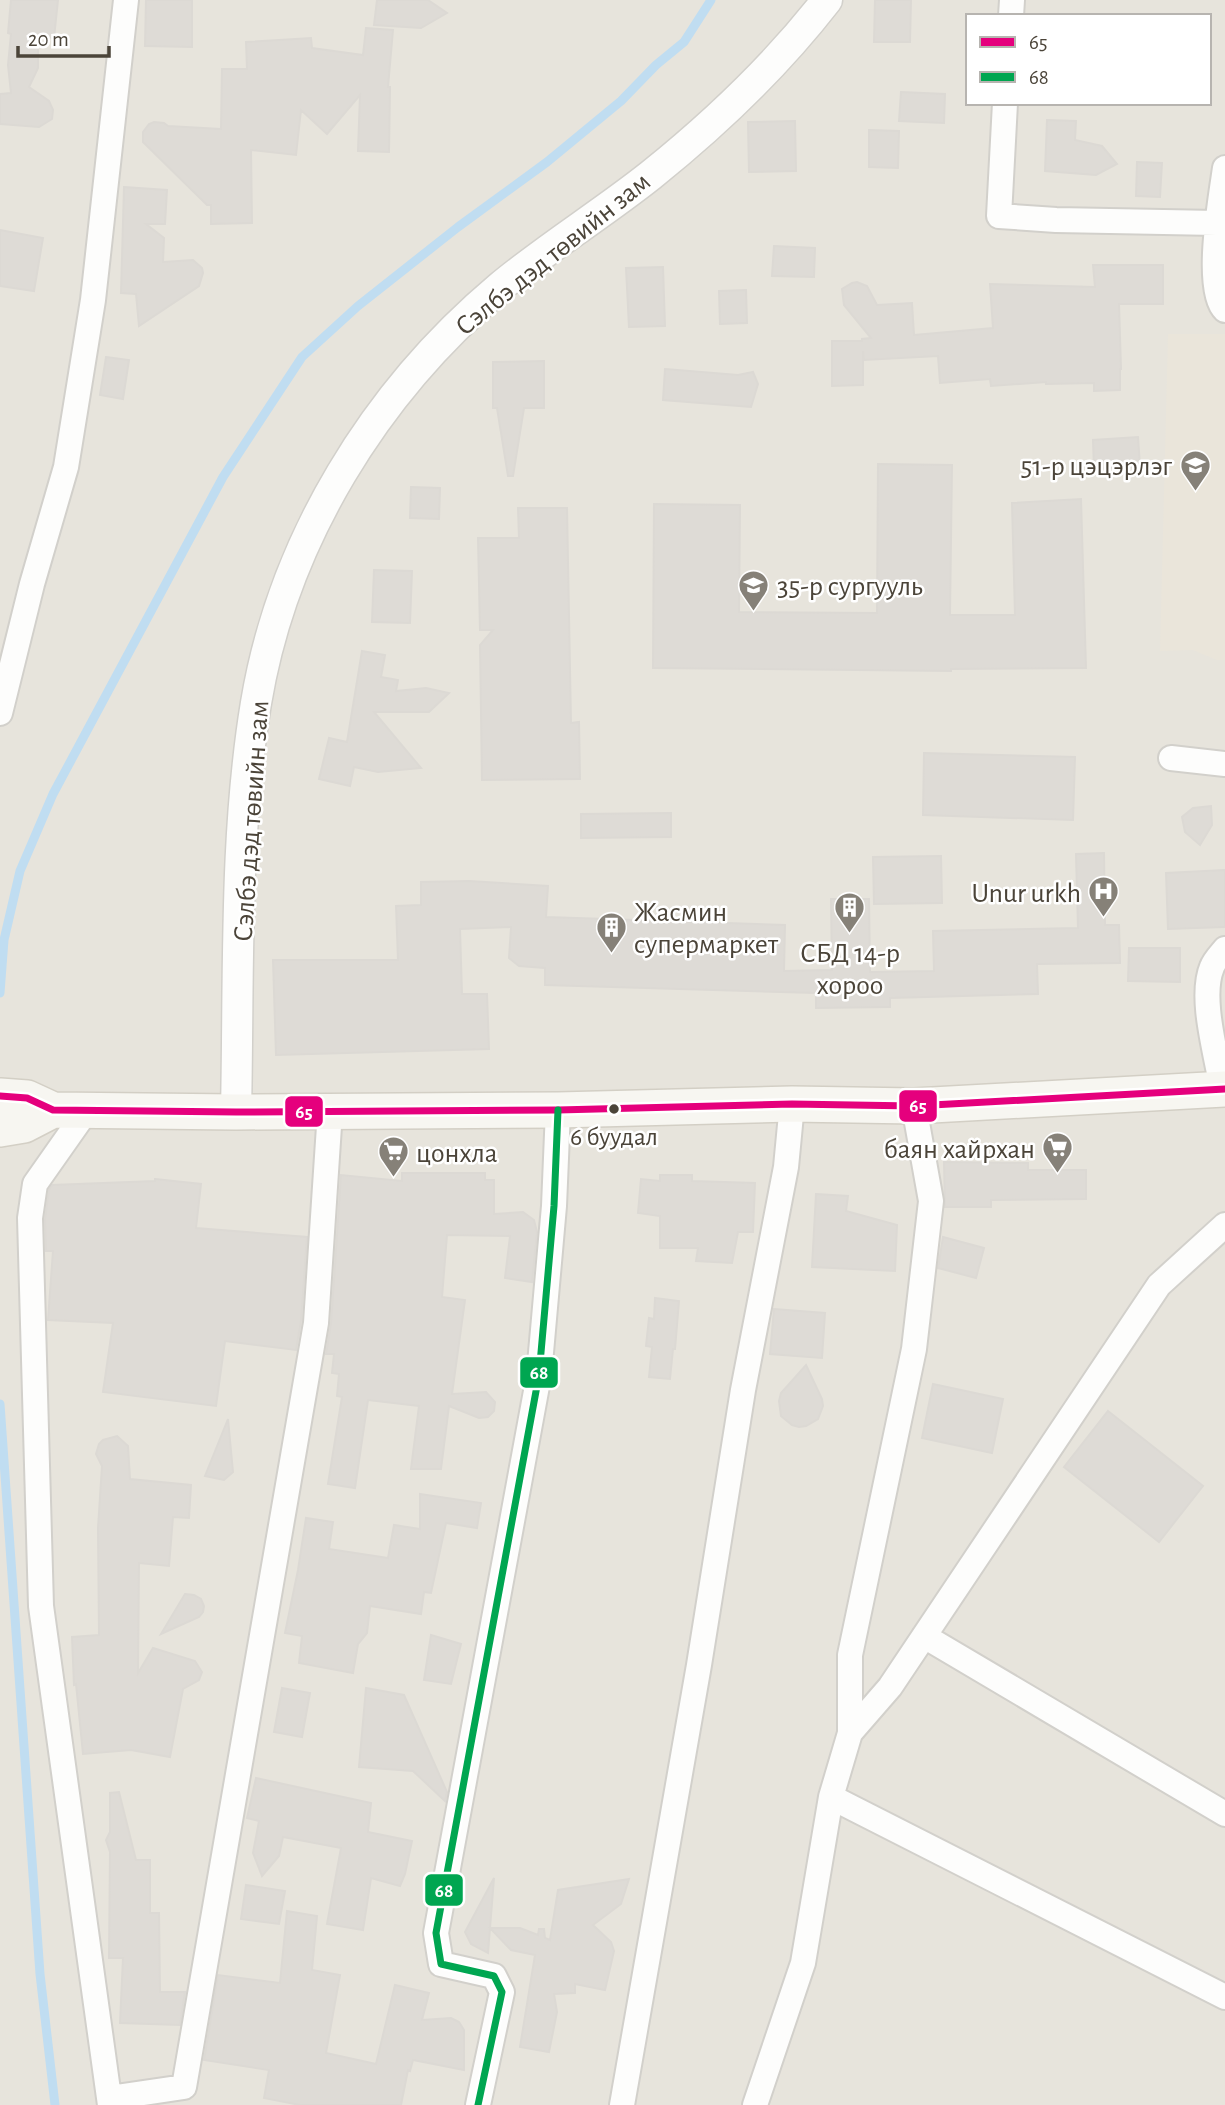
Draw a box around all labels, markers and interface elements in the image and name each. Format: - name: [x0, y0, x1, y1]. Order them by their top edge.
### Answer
- scale bar: [18, 14, 108, 58]
- legend: [966, 14, 1211, 105]
- text: 20 m: [28, 29, 69, 50]
- text: 65: [1029, 32, 1048, 53]
- text: 68: [1029, 67, 1049, 88]
- street label: Сэлбэ дэд төвийн зам: [451, 168, 656, 341]
- school or university icon: 51-р цэцэрлэг: [1178, 448, 1212, 492]
- place label: 51-р цэцэрлэг: [1021, 453, 1172, 481]
- school or university icon: 35-р сургууль: [737, 568, 771, 612]
- place label: 35-р сургууль: [777, 573, 923, 601]
- street label: Сэлбэ дэд төвийн зам: [230, 700, 274, 943]
- hospital icon: Unur urkh: [1087, 875, 1121, 919]
- place label: Unur urkh: [972, 880, 1081, 908]
- building icon: СБД 14-р хороо: [833, 891, 867, 935]
- place label: Жасмин супермаркет: [634, 899, 779, 959]
- building icon: Жасмин супермаркет: [594, 910, 628, 954]
- place label: СБД 14-р хороо: [800, 940, 900, 1000]
- line badge: 65: [898, 1089, 938, 1123]
- line badge: 65: [284, 1095, 324, 1128]
- text: 65: [909, 1097, 927, 1116]
- marker: 6 буудал: [607, 1102, 621, 1116]
- text: 65: [295, 1103, 313, 1122]
- place label: 6 буудал: [570, 1124, 658, 1150]
- supermarket icon: баян хайрхан: [1041, 1131, 1075, 1175]
- supermarket icon: цонхла: [376, 1135, 410, 1179]
- place label: баян хайрхан: [884, 1136, 1035, 1164]
- place label: цонхла: [416, 1140, 498, 1168]
- line badge: 68: [519, 1356, 559, 1389]
- text: 68: [530, 1364, 548, 1383]
- line badge: 68: [424, 1873, 464, 1907]
- text: 68: [435, 1882, 453, 1901]

